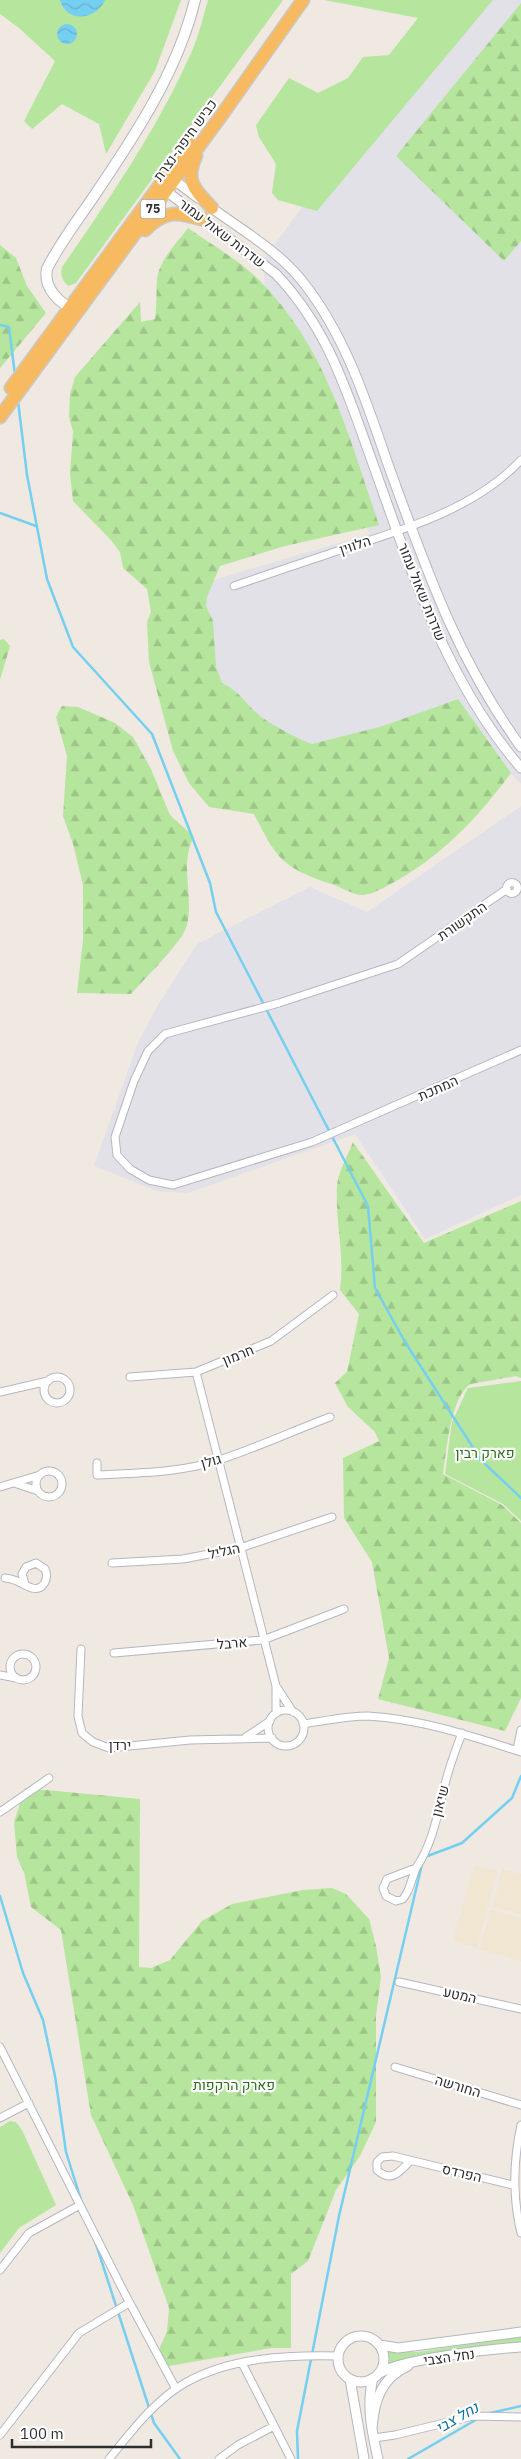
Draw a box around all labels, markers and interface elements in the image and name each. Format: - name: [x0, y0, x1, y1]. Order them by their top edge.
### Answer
- street label: כביש חיפה-נצרת: [149, 95, 221, 185]
- street label: שדרות שאול עמור: [175, 194, 269, 272]
- road number: 75: [140, 200, 166, 218]
- street label: הלווין: [337, 532, 373, 558]
- street label: שדרות שאול עמור: [394, 540, 450, 644]
- street label: התקשורת: [434, 897, 490, 945]
- street label: המתכת: [415, 1071, 461, 1105]
- street label: חרמון: [220, 1341, 256, 1369]
- park label: פארק רבין: [455, 1444, 515, 1462]
- street label: גולן: [199, 1450, 223, 1472]
- street label: הגליל: [206, 1539, 242, 1563]
- street label: ארבל: [216, 1633, 248, 1653]
- street label: ירדן: [109, 1736, 131, 1754]
- street label: שיאון: [427, 1783, 453, 1819]
- street label: המטע: [441, 1982, 479, 2008]
- street label: החורשה: [433, 2071, 483, 2101]
- park label: פארק הרקפות: [193, 2076, 275, 2094]
- street label: הפרדס: [440, 2160, 484, 2186]
- street label: נחל הצבי: [422, 2345, 476, 2369]
- water label: נחל צבי: [432, 2397, 483, 2437]
- scale bar: [12, 2416, 151, 2448]
- text: 100 m: [20, 2424, 64, 2443]

